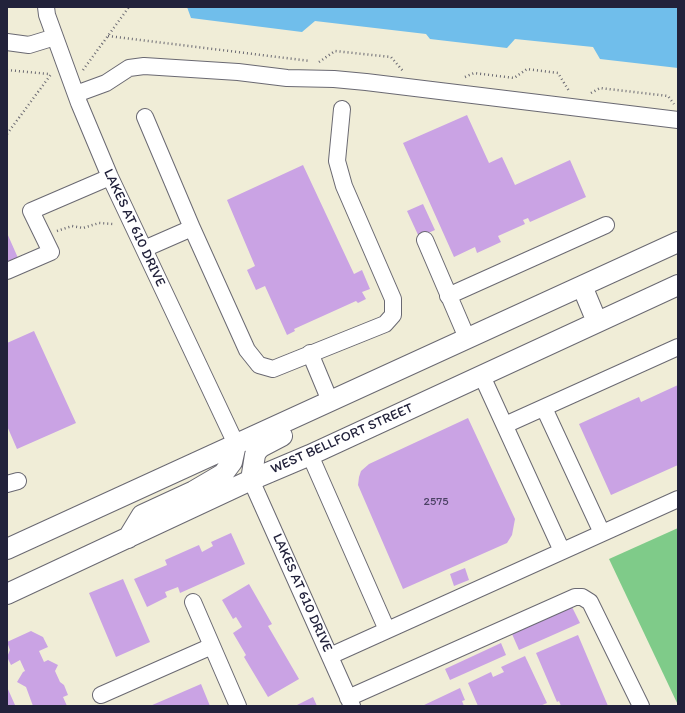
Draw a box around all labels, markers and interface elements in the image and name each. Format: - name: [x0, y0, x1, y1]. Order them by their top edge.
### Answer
- street label: LAKES AT 610 DRIVE: [99, 167, 169, 289]
- street label: WEST BELLFORT STREET: [268, 400, 416, 478]
- house number: 2575: [424, 495, 448, 509]
- street label: LAKES AT 610 DRIVE: [268, 531, 336, 655]

